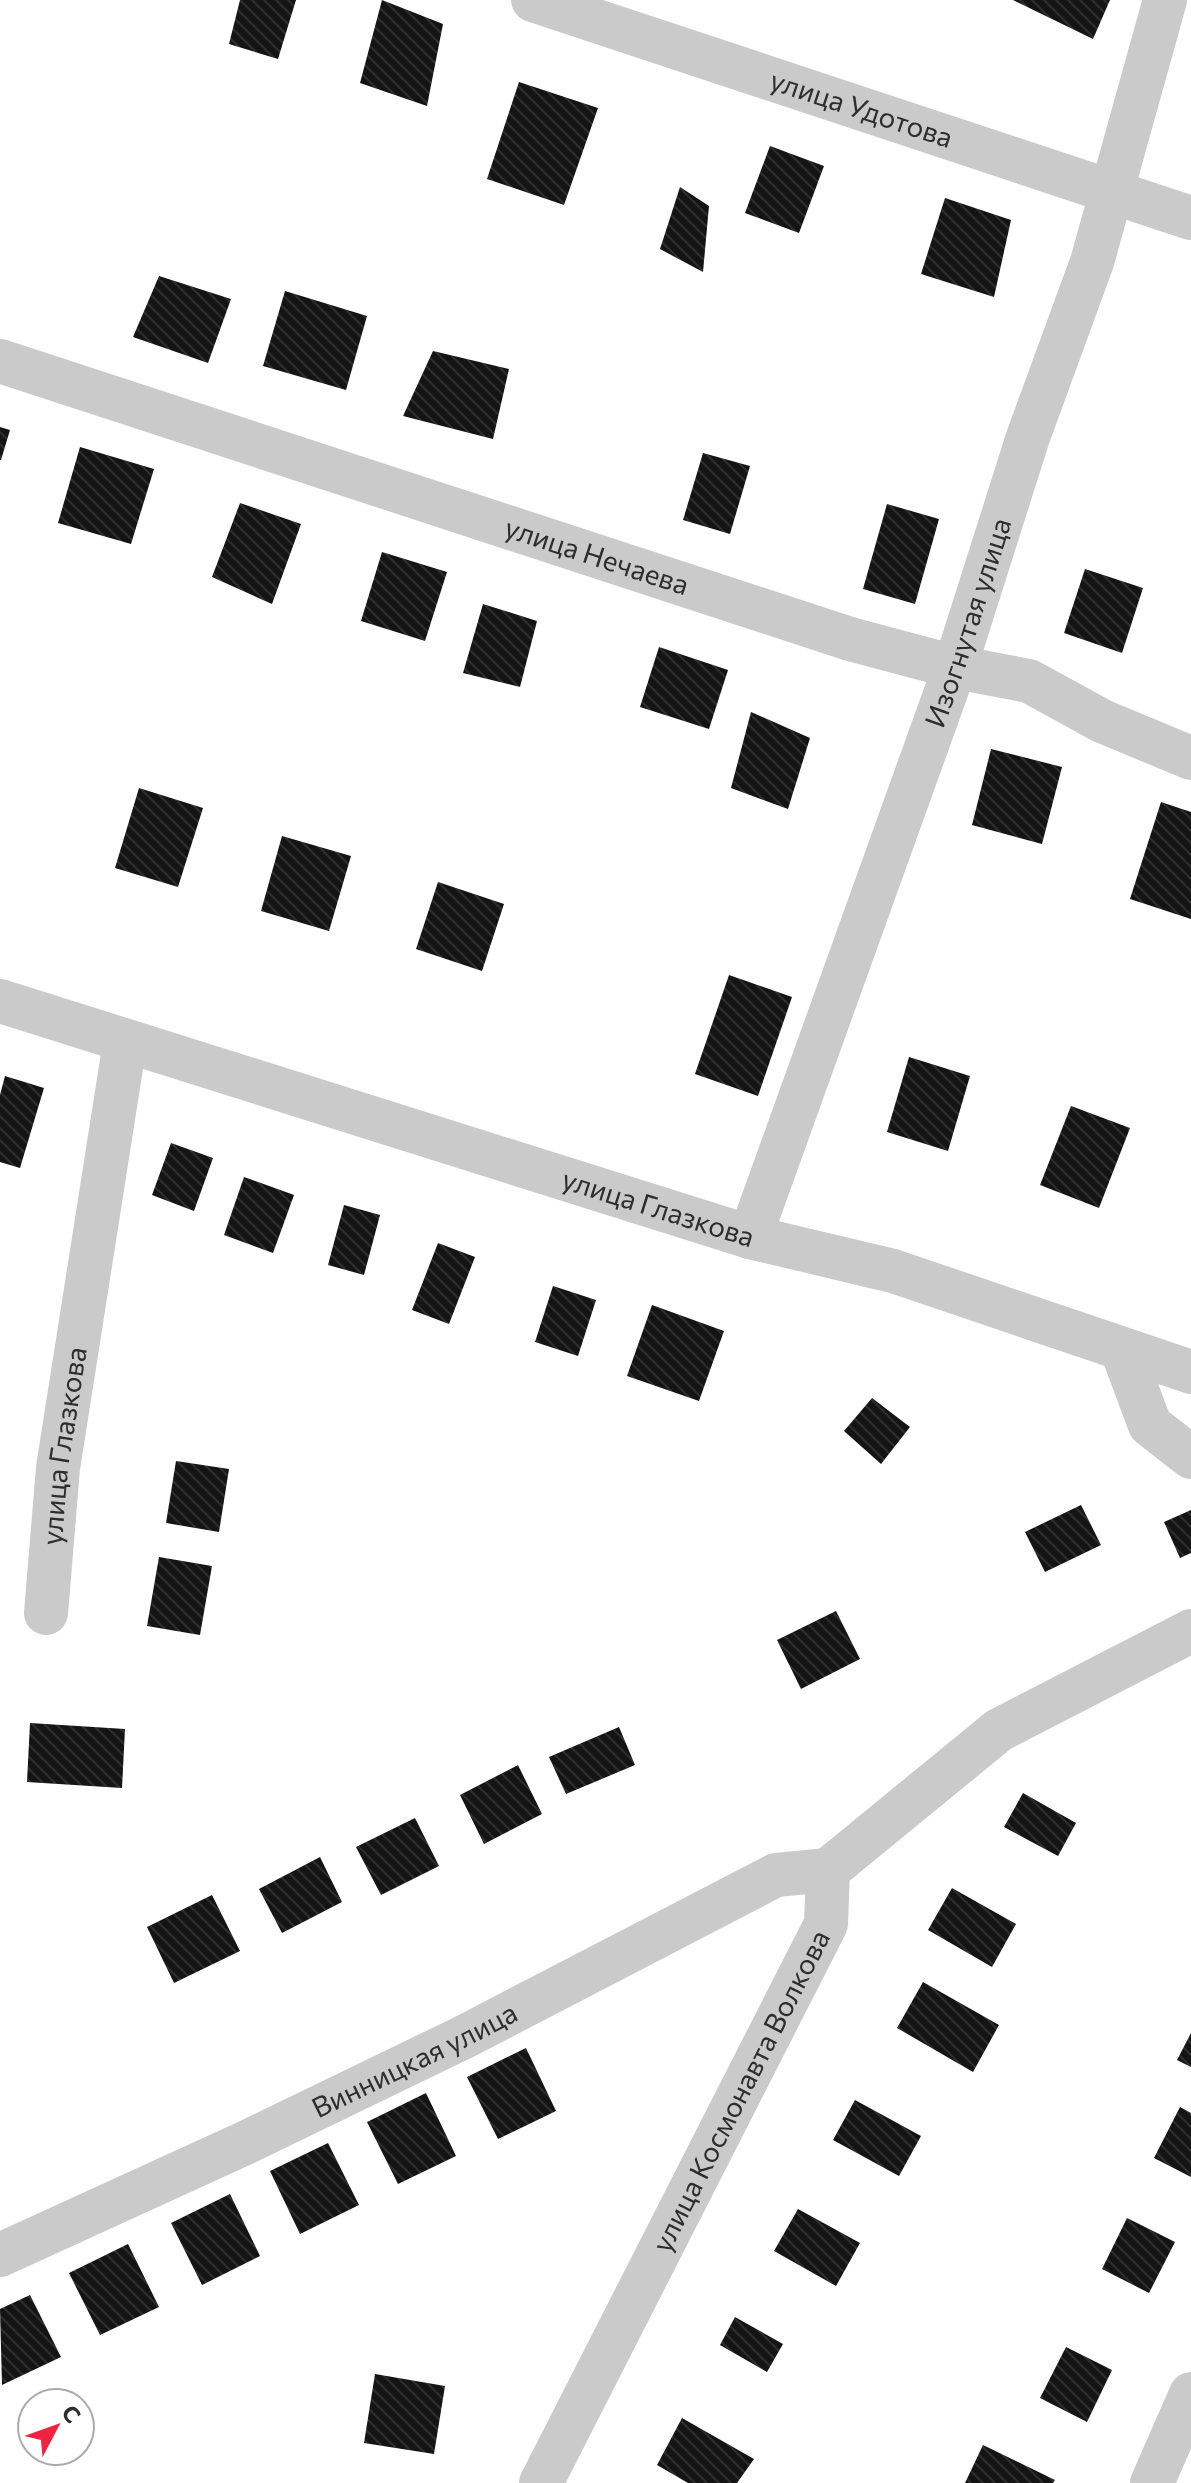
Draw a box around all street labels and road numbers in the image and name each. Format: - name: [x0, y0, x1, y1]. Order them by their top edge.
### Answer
- street label: улица Удотова: [766, 62, 957, 154]
- street label: улица Нечаева: [501, 509, 693, 601]
- street label: Изогнутая улица: [917, 513, 1017, 732]
- street label: улица Глазкова: [558, 1161, 759, 1253]
- street label: улица Глазкова: [34, 1344, 93, 1546]
- street label: улица Космонавта Волкова: [644, 1924, 836, 2257]
- street label: Винницкая улица: [306, 1994, 523, 2124]

